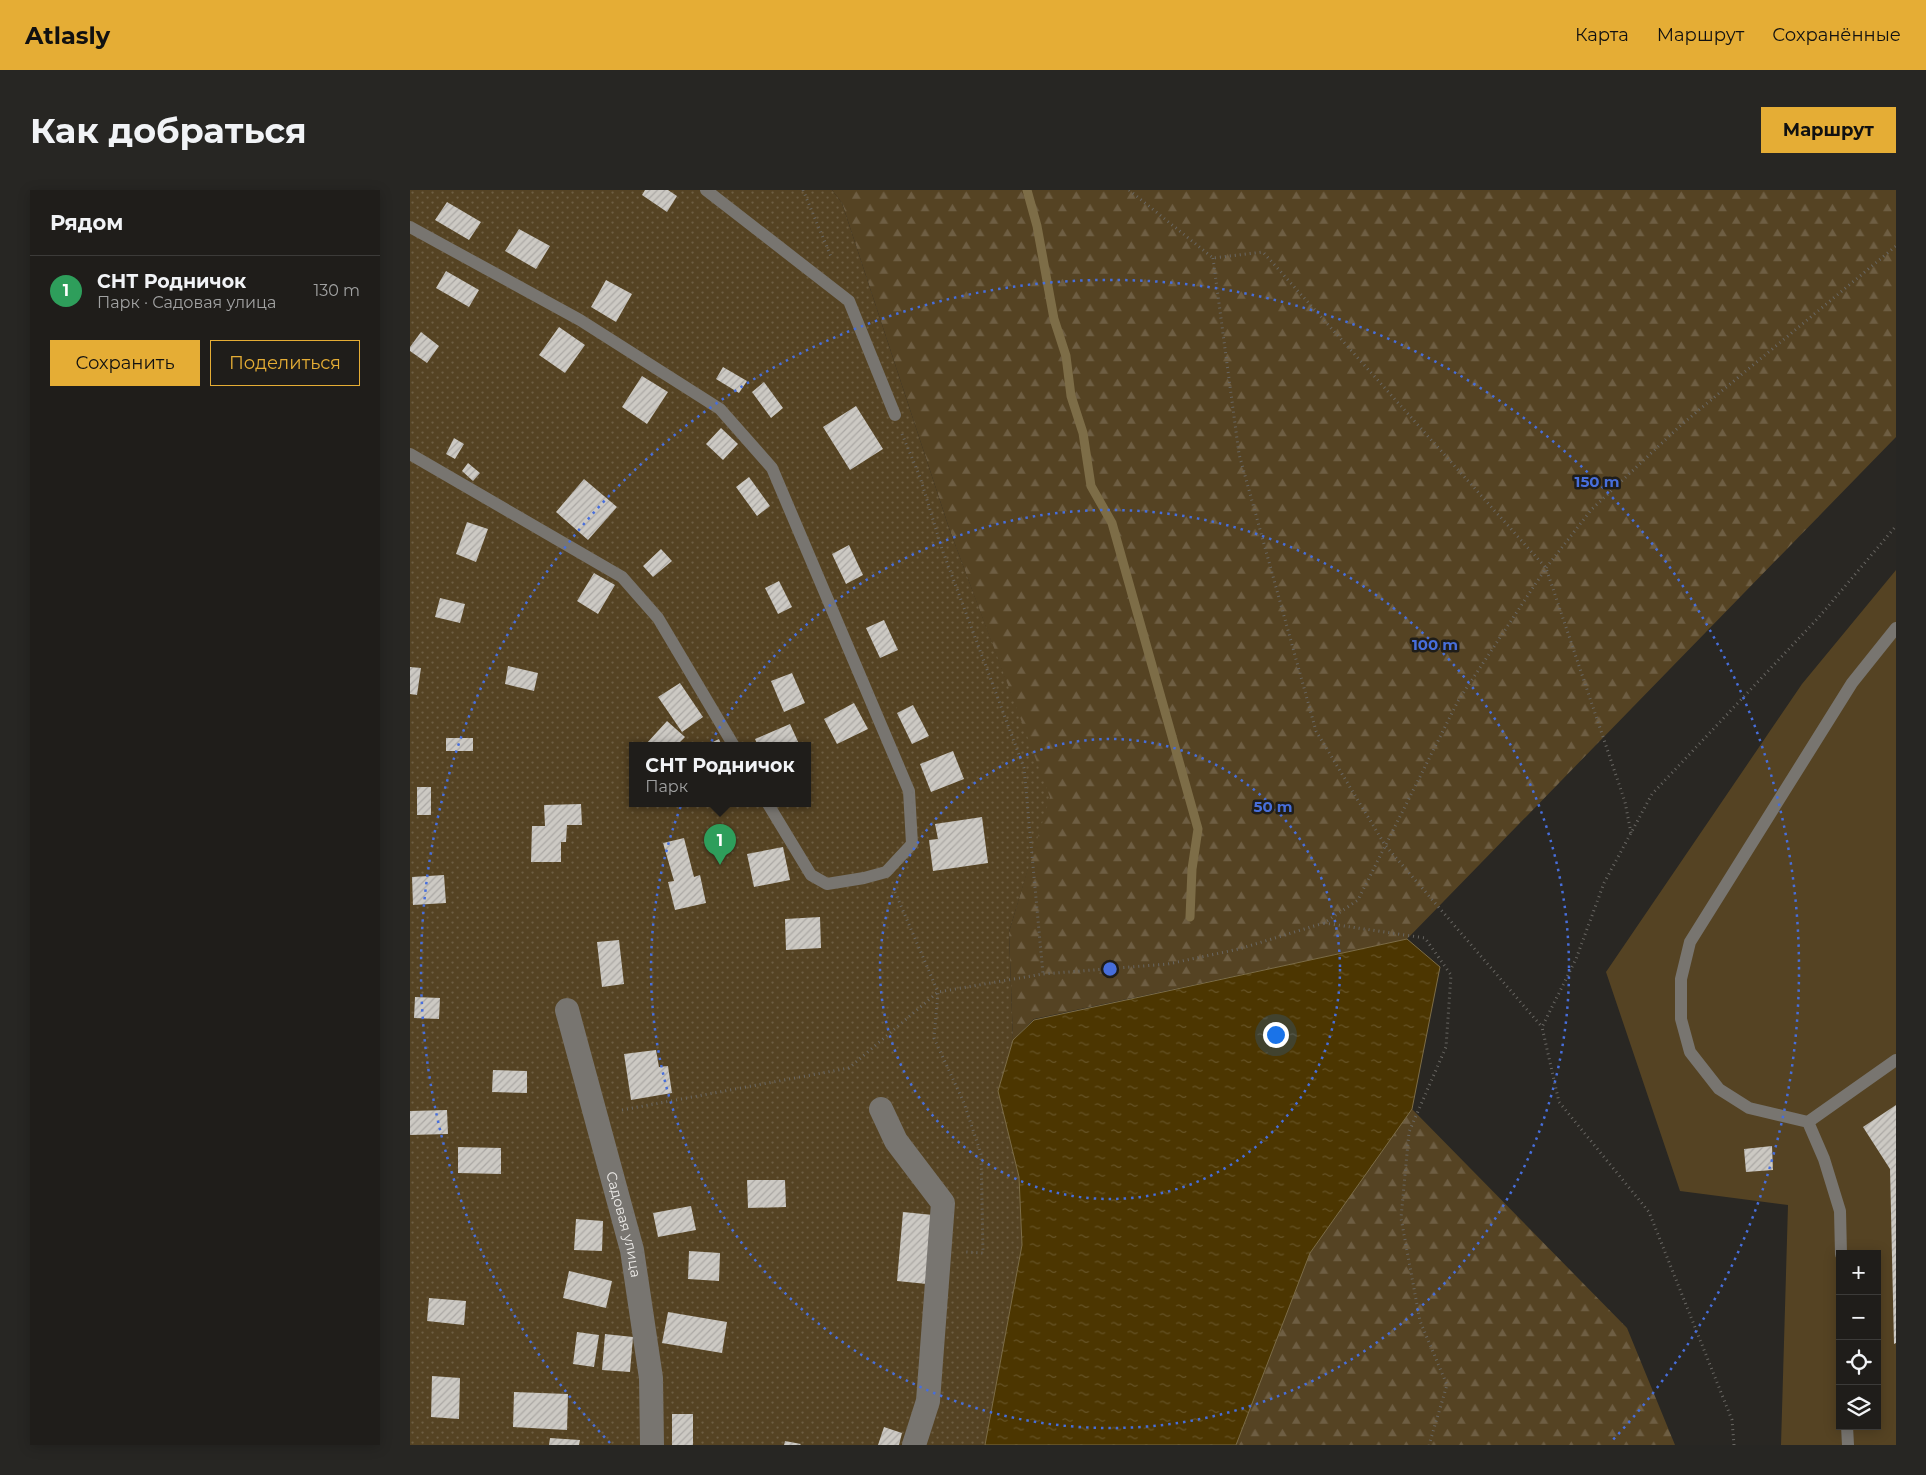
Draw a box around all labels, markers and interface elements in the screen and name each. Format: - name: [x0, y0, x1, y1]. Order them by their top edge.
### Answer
- text: Atlasly: [25, 21, 110, 50]
- text: Карта: [1575, 24, 1629, 46]
- text: Маршрут: [1657, 24, 1744, 46]
- text: Сохранённые: [1772, 24, 1901, 46]
- button: Маршрут: [1761, 107, 1896, 153]
- text: Как добраться: [30, 109, 307, 152]
- text: Рядом: [50, 210, 123, 235]
- text: СНТ Родничок: [97, 270, 246, 293]
- text: 1: [63, 281, 69, 300]
- text: 130 m: [313, 281, 360, 300]
- text: Парк · Садовая улица: [97, 293, 276, 312]
- button: Сохранить: [50, 340, 200, 386]
- button: Поделиться: [210, 340, 360, 386]
- text: 150 m: [1575, 472, 1619, 491]
- text: 100 m: [1412, 635, 1458, 654]
- popup: [629, 742, 811, 807]
- text: СНТ Родничок: [645, 754, 795, 777]
- text: Парк: [645, 777, 688, 796]
- text: 50 m: [1253, 797, 1293, 816]
- pin: 1: [704, 824, 736, 865]
- centre of rings: [1101, 960, 1119, 978]
- your location: [1263, 1022, 1289, 1048]
- street label: Садовая улица: [602, 1169, 645, 1279]
- map controls: [1836, 1250, 1881, 1430]
- button: +: [1836, 1250, 1881, 1295]
- button: −: [1836, 1295, 1881, 1340]
- button: locate: [1836, 1340, 1881, 1385]
- button: layers: [1836, 1385, 1881, 1430]

